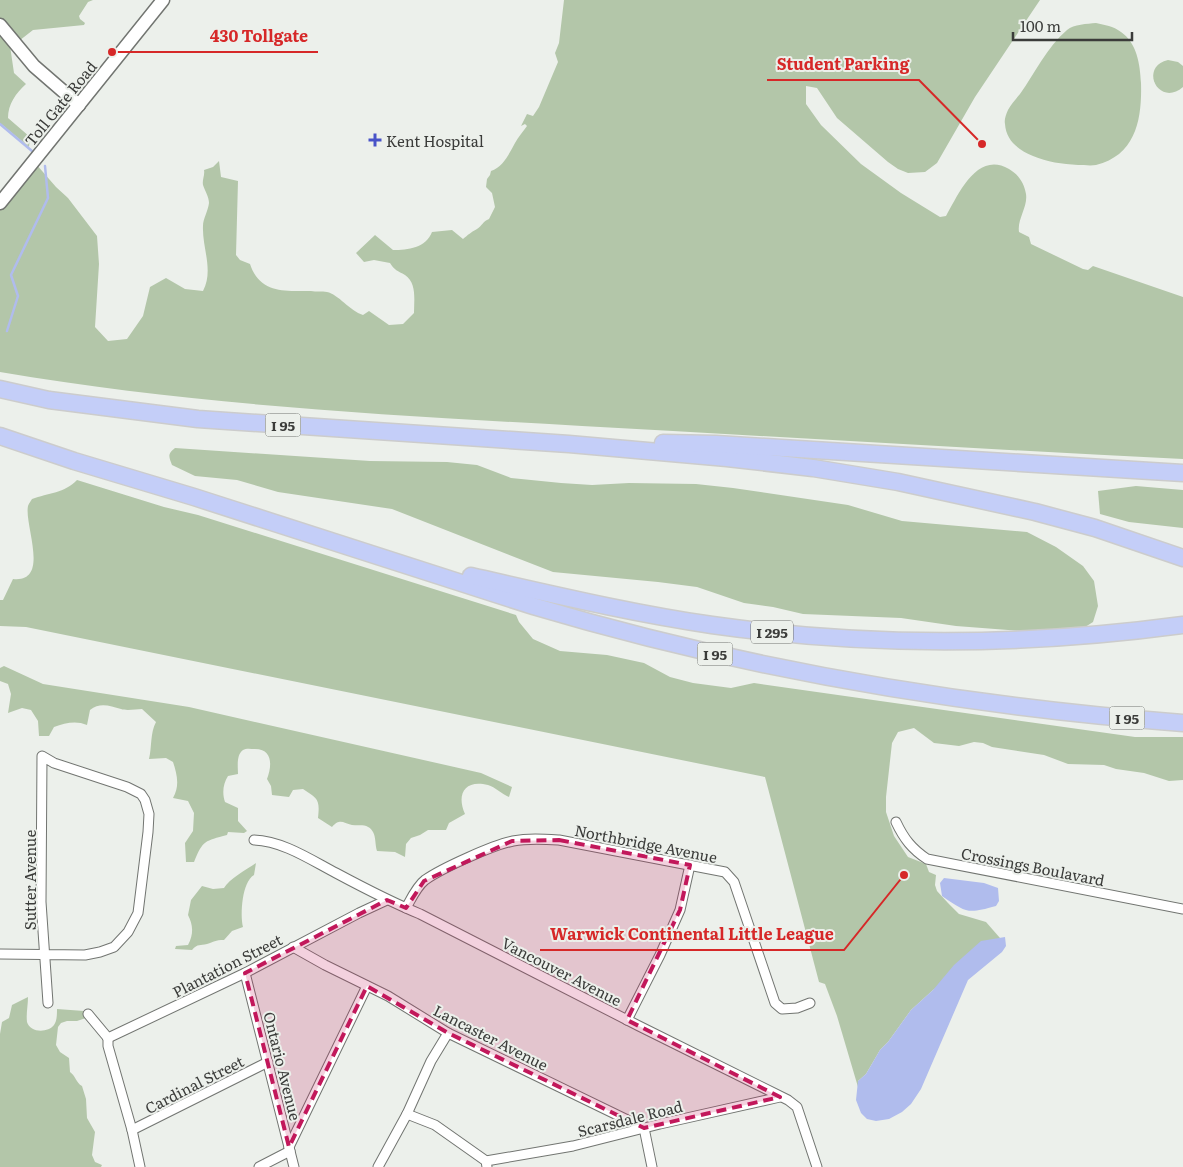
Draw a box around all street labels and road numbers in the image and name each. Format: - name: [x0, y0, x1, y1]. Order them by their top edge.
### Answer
- street label: Toll Gate Road: [18, 55, 102, 151]
- road number: I 95: [266, 414, 300, 436]
- road number: I 295: [751, 620, 793, 644]
- road number: I 95: [698, 642, 732, 666]
- road number: I 95: [1110, 706, 1144, 730]
- street label: Northbridge Avenue: [573, 818, 719, 868]
- street label: Sutter Avenue: [18, 830, 41, 930]
- street label: Crossings Boulavard: [959, 841, 1107, 891]
- street label: Plantation Street: [168, 927, 286, 1003]
- street label: Vancouver Avenue: [498, 931, 626, 1011]
- street label: Lancaster Avenue: [430, 998, 552, 1076]
- street label: Ontario Avenue: [258, 1009, 308, 1123]
- street label: Cardinal Street: [141, 1049, 247, 1119]
- street label: Scarsdale Road: [575, 1094, 685, 1142]

